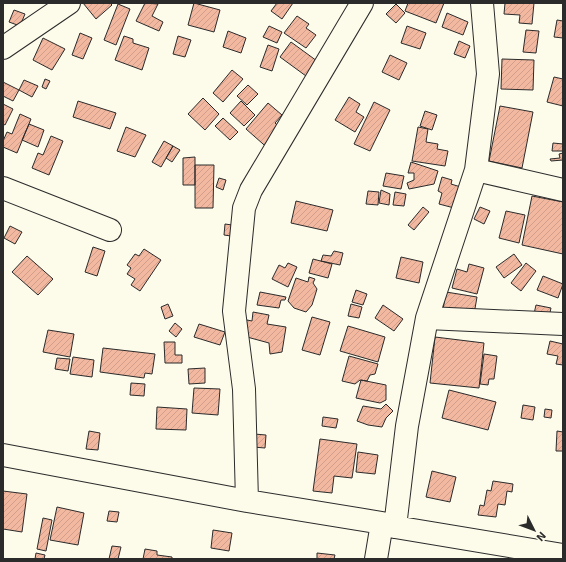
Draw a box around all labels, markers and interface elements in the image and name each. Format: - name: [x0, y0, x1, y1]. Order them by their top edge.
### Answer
- north arrow: [514, 510, 554, 550]
- text: N: [534, 530, 549, 544]

